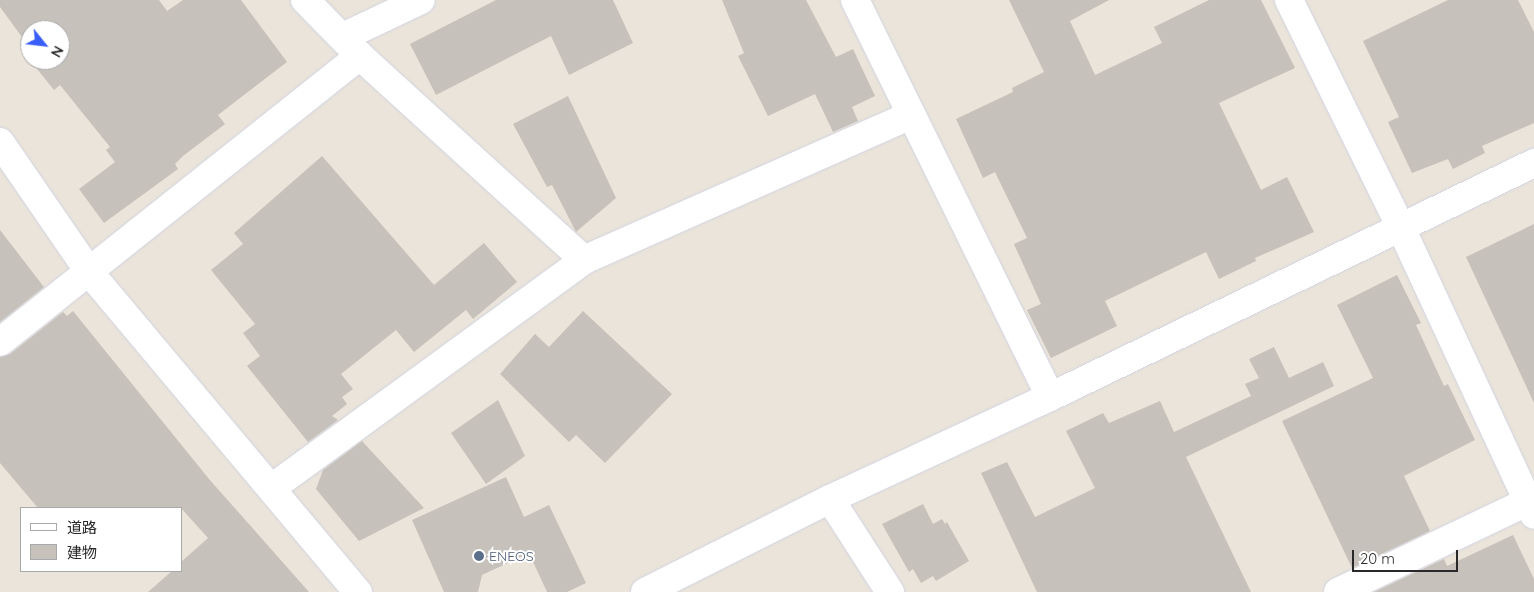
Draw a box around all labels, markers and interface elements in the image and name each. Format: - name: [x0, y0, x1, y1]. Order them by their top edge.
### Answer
- north arrow: [20, 20, 70, 70]
- text: N: [47, 43, 68, 61]
- legend: [20, 507, 182, 572]
- text: 道路: [67, 518, 97, 537]
- scale bar: [1354, 540, 1460, 572]
- text: 建物: [67, 543, 97, 562]
- place label: ENEOS: [489, 548, 534, 564]
- text: 20 m: [1360, 549, 1395, 568]
- marker: ENEOS: [473, 550, 485, 562]

